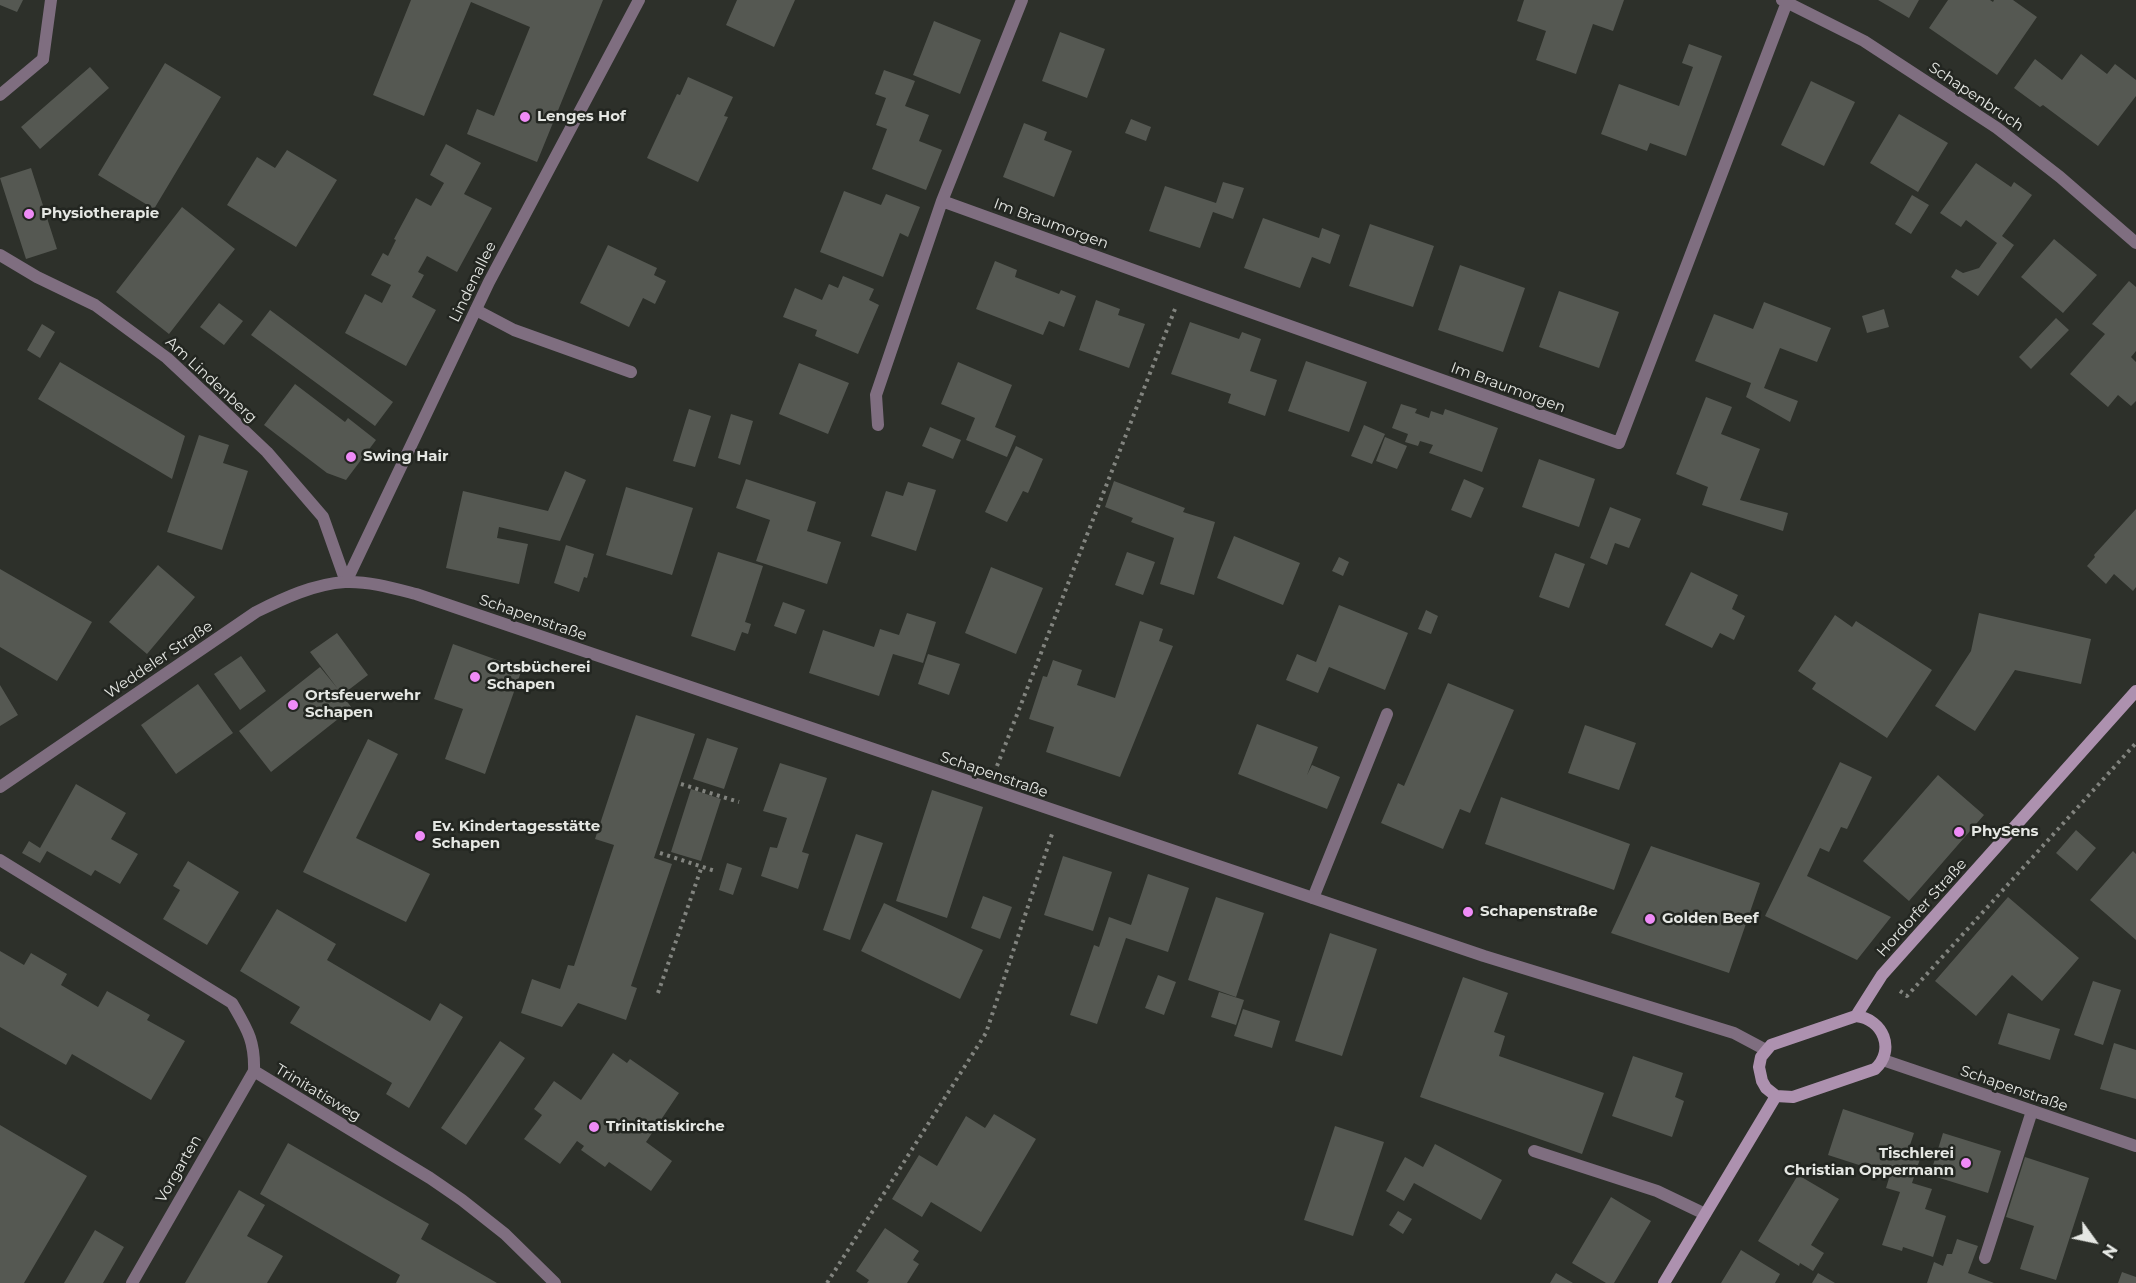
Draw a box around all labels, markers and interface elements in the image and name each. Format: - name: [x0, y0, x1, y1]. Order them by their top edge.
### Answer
- street label: Schapenbruch: [1925, 59, 2027, 135]
- place label: Lenges Hof: [537, 108, 626, 126]
- marker: Lenges Hof: [518, 110, 532, 124]
- street label: Im Braumorgen: [991, 195, 1111, 253]
- place label: Physiotherapie: [41, 205, 159, 223]
- marker: Physiotherapie: [22, 207, 36, 221]
- street label: Lindenallee: [446, 239, 500, 325]
- street label: Am Lindenberg: [162, 333, 260, 427]
- street label: Im Braumorgen: [1448, 359, 1568, 417]
- place label: Swing Hair: [363, 448, 449, 466]
- marker: Swing Hair: [344, 450, 358, 464]
- street label: Schapenstraße: [477, 591, 589, 645]
- street label: Weddeler Straße: [102, 617, 216, 703]
- place label: Ortsbücherei Schapen: [487, 659, 591, 694]
- marker: Ortsbücherei Schapen: [468, 670, 482, 684]
- place label: Ortsfeuerwehr Schapen: [305, 687, 421, 722]
- marker: Ortsfeuerwehr Schapen: [286, 698, 300, 712]
- street label: Schapenstraße: [938, 748, 1050, 802]
- place label: Ev. Kindertagesstätte Schapen: [432, 818, 600, 853]
- place label: PhySens: [1971, 823, 2038, 841]
- marker: PhySens: [1952, 825, 1966, 839]
- marker: Ev. Kindertagesstätte Schapen: [413, 829, 427, 843]
- street label: Hordorfer Straße: [1873, 855, 1971, 961]
- place label: Schapenstraße: [1480, 903, 1598, 921]
- marker: Schapenstraße: [1461, 905, 1475, 919]
- place label: Golden Beef: [1662, 910, 1759, 928]
- marker: Golden Beef: [1643, 912, 1657, 926]
- street label: Trinitatisweg: [272, 1060, 364, 1126]
- street label: Schapenstraße: [1958, 1062, 2070, 1116]
- place label: Trinitatiskirche: [606, 1118, 725, 1136]
- marker: Trinitatiskirche: [587, 1120, 601, 1134]
- street label: Vorgarten: [152, 1132, 206, 1206]
- place label: Tischlerei Christian Oppermann: [1784, 1145, 1954, 1180]
- marker: Tischlerei Christian Oppermann: [1959, 1156, 1973, 1170]
- north arrow: [2064, 1211, 2124, 1271]
- text: N: [2098, 1240, 2121, 1262]

